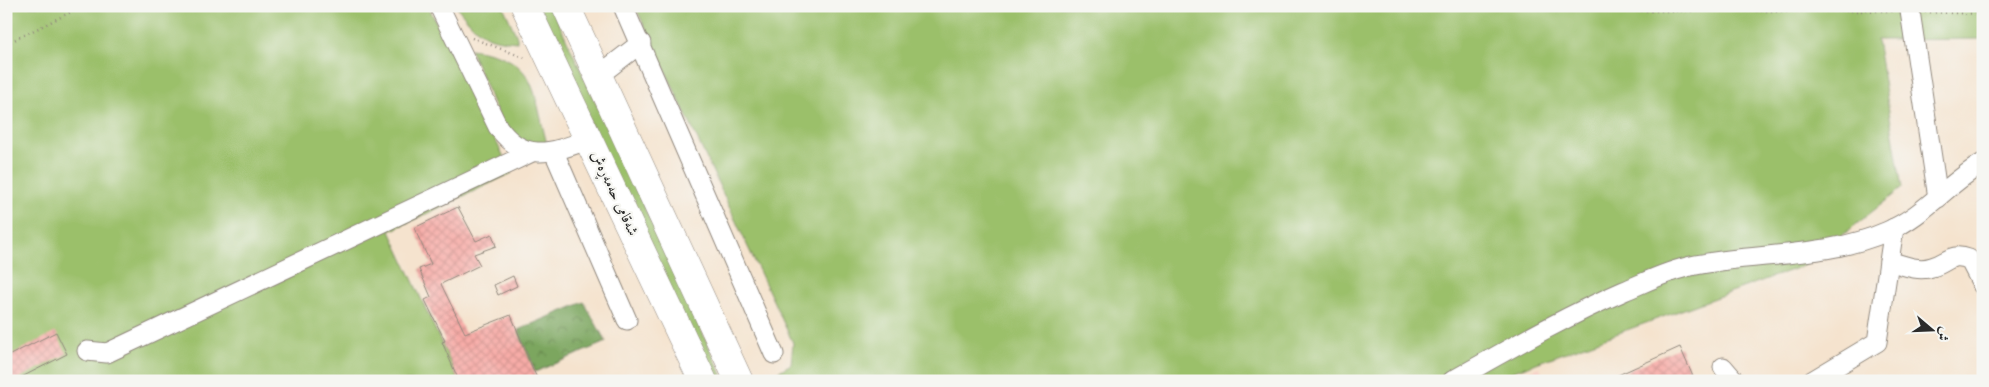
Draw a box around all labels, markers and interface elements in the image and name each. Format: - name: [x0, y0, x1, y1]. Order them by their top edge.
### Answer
- street label: شەقامی حەمەڕەش: [585, 147, 643, 240]
- north arrow: [1906, 304, 1956, 354]
- text: ش: [1933, 325, 1955, 344]

